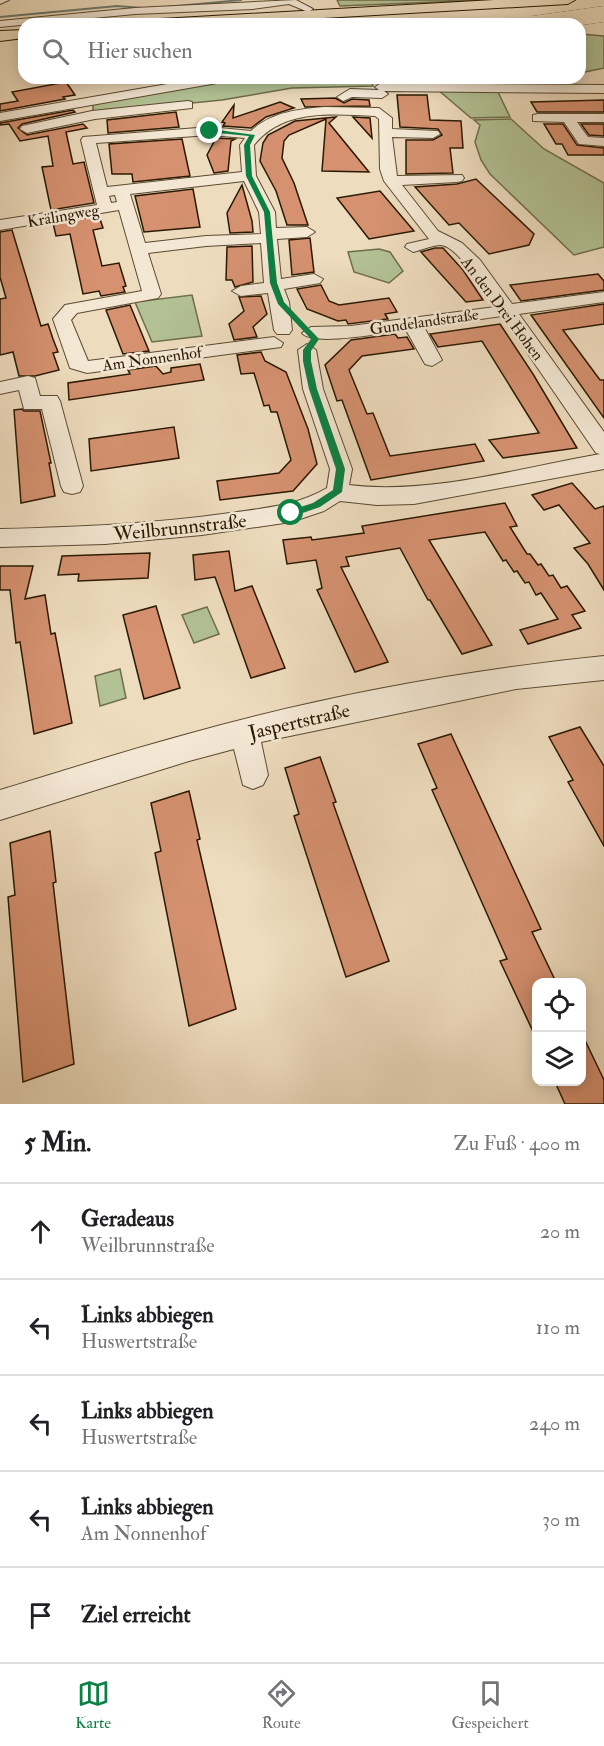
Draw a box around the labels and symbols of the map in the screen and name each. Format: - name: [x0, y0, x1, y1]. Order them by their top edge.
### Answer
- route end: [196, 117, 222, 143]
- street label: Krälingweg: [26, 200, 102, 232]
- street label: An den Drei Hohen: [456, 252, 548, 365]
- street label: Gundelandstraße: [368, 304, 480, 340]
- street label: Am Nonnenhof: [100, 342, 206, 376]
- route start: [277, 499, 303, 525]
- street label: Weilbrunnstraße: [111, 508, 248, 547]
- street label: Jaspertstraße: [245, 698, 352, 746]

